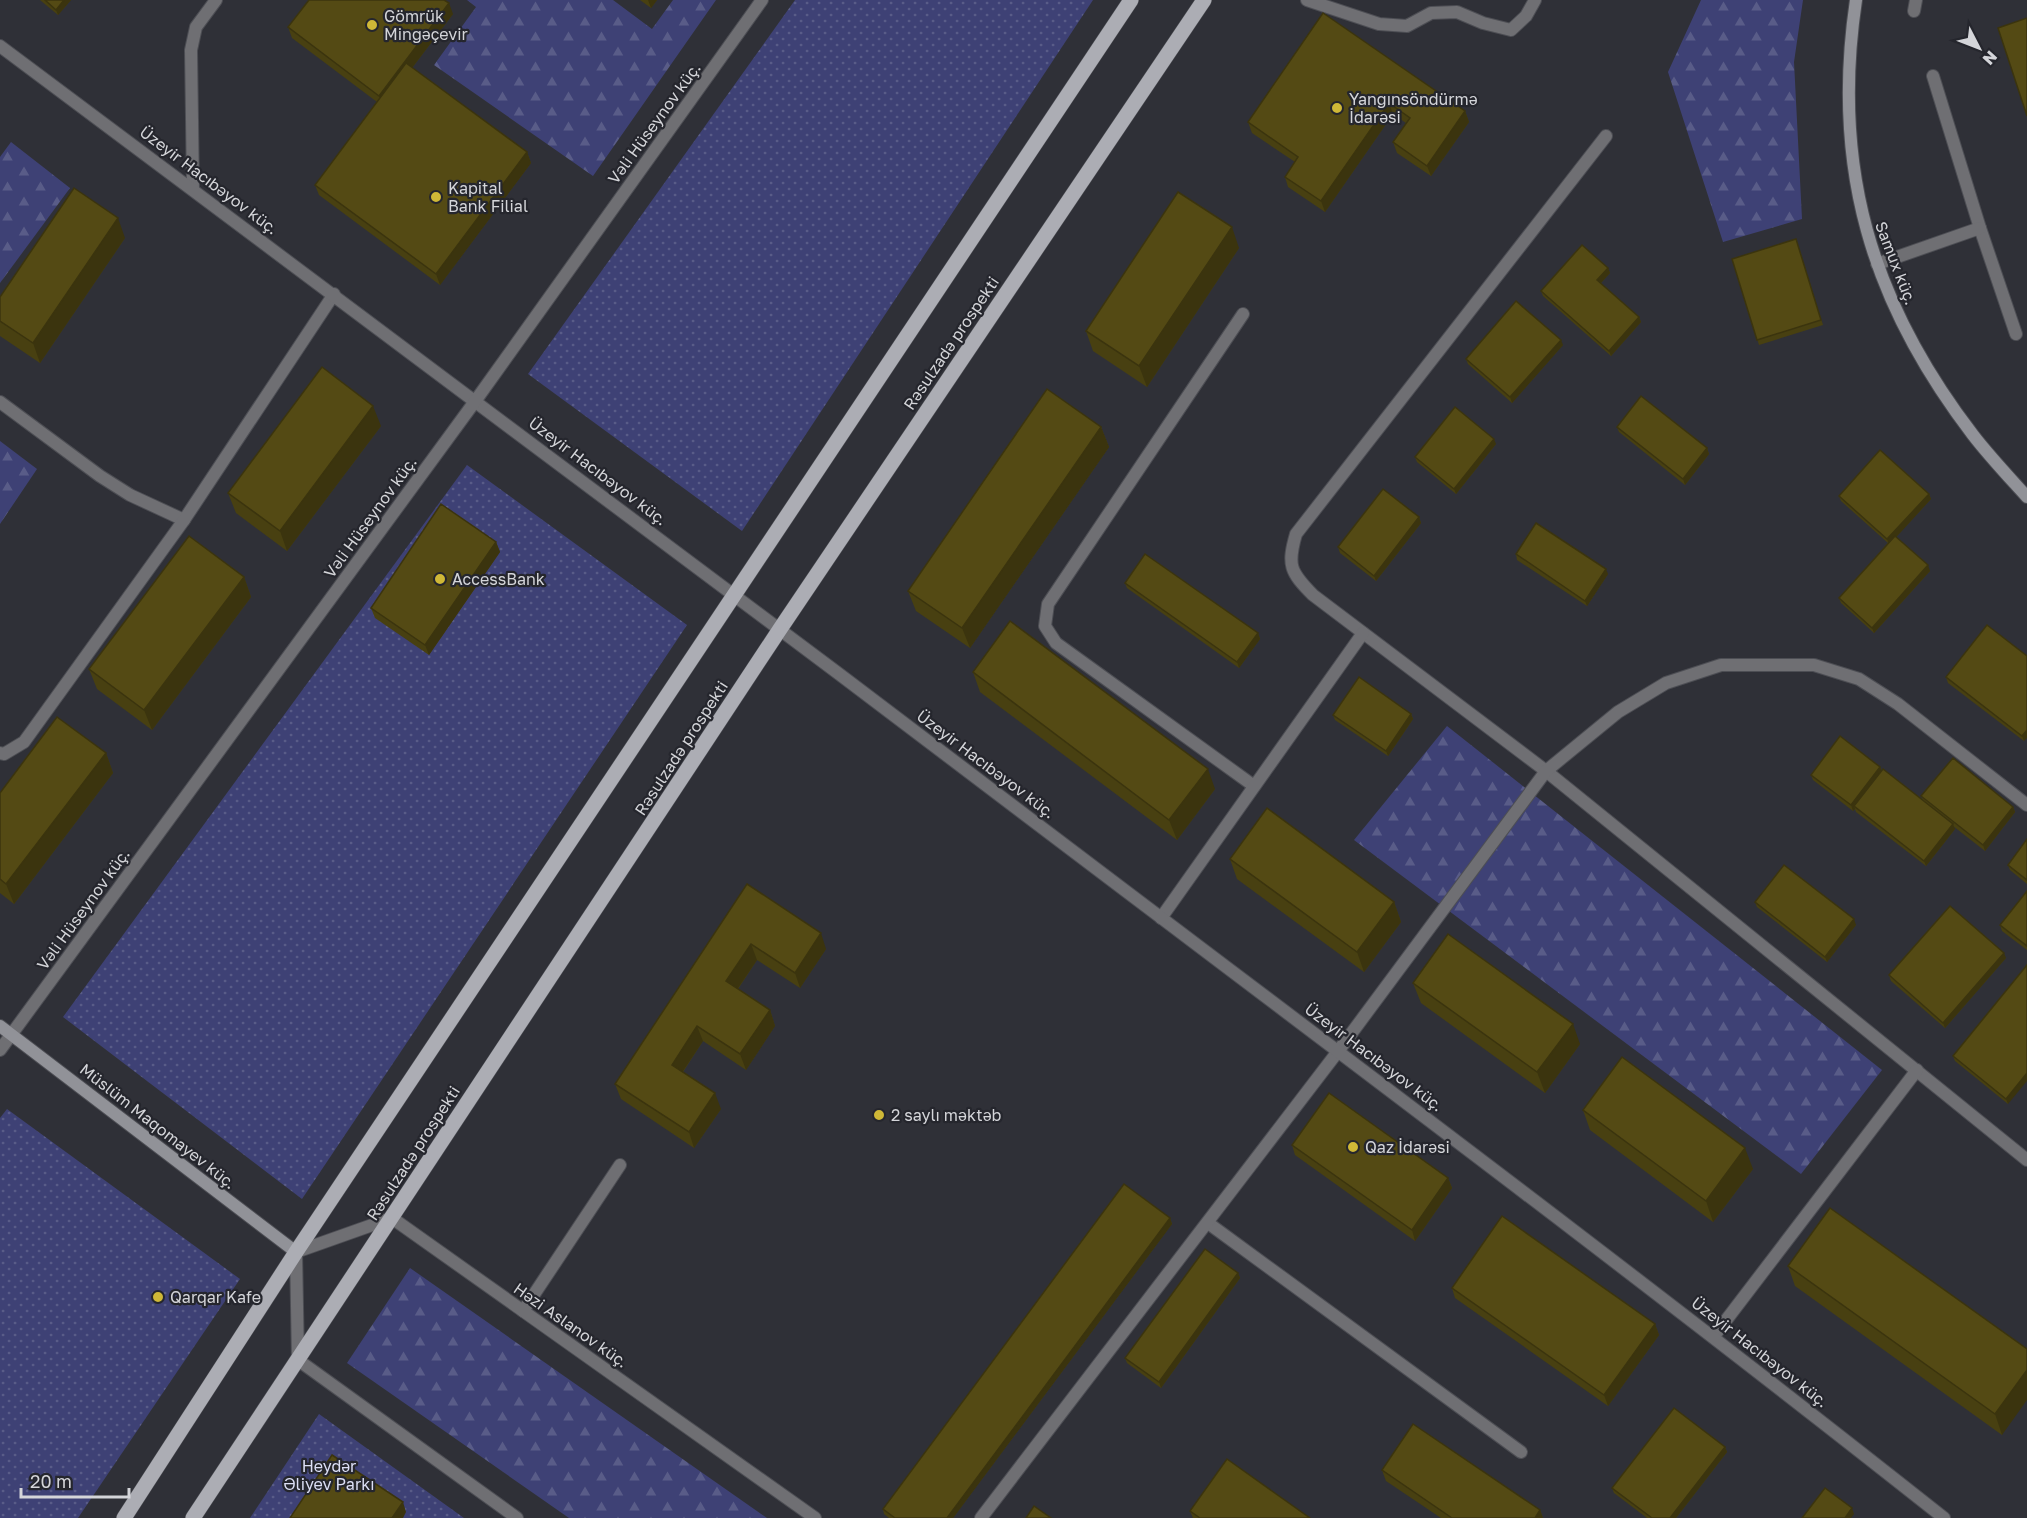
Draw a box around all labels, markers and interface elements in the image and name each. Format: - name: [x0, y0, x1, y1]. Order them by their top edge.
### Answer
- place label: Gömrük Mingəçevir: [384, 6, 468, 44]
- marker: Gömrük Mingəçevir: [365, 18, 379, 32]
- north arrow: [1949, 18, 2009, 78]
- text: N: [1979, 47, 2002, 69]
- street label: Vəli Hüseynov küç.: [603, 58, 705, 188]
- place label: Yanğınsöndürmə İdarəsi: [1349, 89, 1478, 127]
- marker: Yanğınsöndürmə İdarəsi: [1330, 101, 1344, 115]
- street label: Üzeyir Hacıbəyov küç.: [136, 121, 282, 239]
- place label: Kapital Bank Filial: [448, 178, 528, 216]
- marker: Kapital Bank Filial: [429, 190, 443, 204]
- street label: Samux küç.: [1871, 218, 1921, 308]
- street label: Rəsulzadə prospekti: [899, 273, 1003, 413]
- street label: Üzeyir Hacıbəyov küç.: [525, 412, 671, 530]
- street label: Vəli Hüseynov küç.: [319, 452, 421, 582]
- place label: AccessBank: [452, 569, 545, 589]
- marker: AccessBank: [433, 572, 447, 586]
- street label: Rəsulzadə prospekti: [630, 677, 732, 819]
- street label: Üzeyir Hacıbəyov küç.: [913, 705, 1059, 823]
- street label: Vəli Hüseynov küç.: [32, 844, 134, 974]
- street label: Üzeyir Hacıbəyov küç.: [1301, 998, 1447, 1116]
- street label: Müslüm Maqomayev küç.: [76, 1059, 240, 1193]
- street label: Rəsulzadə prospekti: [362, 1082, 464, 1224]
- place label: 2 saylı məktəb: [891, 1105, 1002, 1125]
- marker: 2 saylı məktəb: [872, 1108, 886, 1122]
- place label: Qaz İdarəsi: [1365, 1137, 1450, 1157]
- marker: Qaz İdarəsi: [1346, 1140, 1360, 1154]
- street label: Həzi Aslanov küç.: [510, 1278, 632, 1372]
- place label: Qarqar Kafe: [170, 1287, 261, 1307]
- marker: Qarqar Kafe: [151, 1290, 165, 1304]
- street label: Üzeyir Hacıbəyov küç.: [1688, 1292, 1832, 1412]
- park label: Heydər Əliyev Parkı: [284, 1456, 374, 1494]
- scale bar: [21, 1461, 129, 1499]
- text: 20 m: [30, 1470, 72, 1492]

